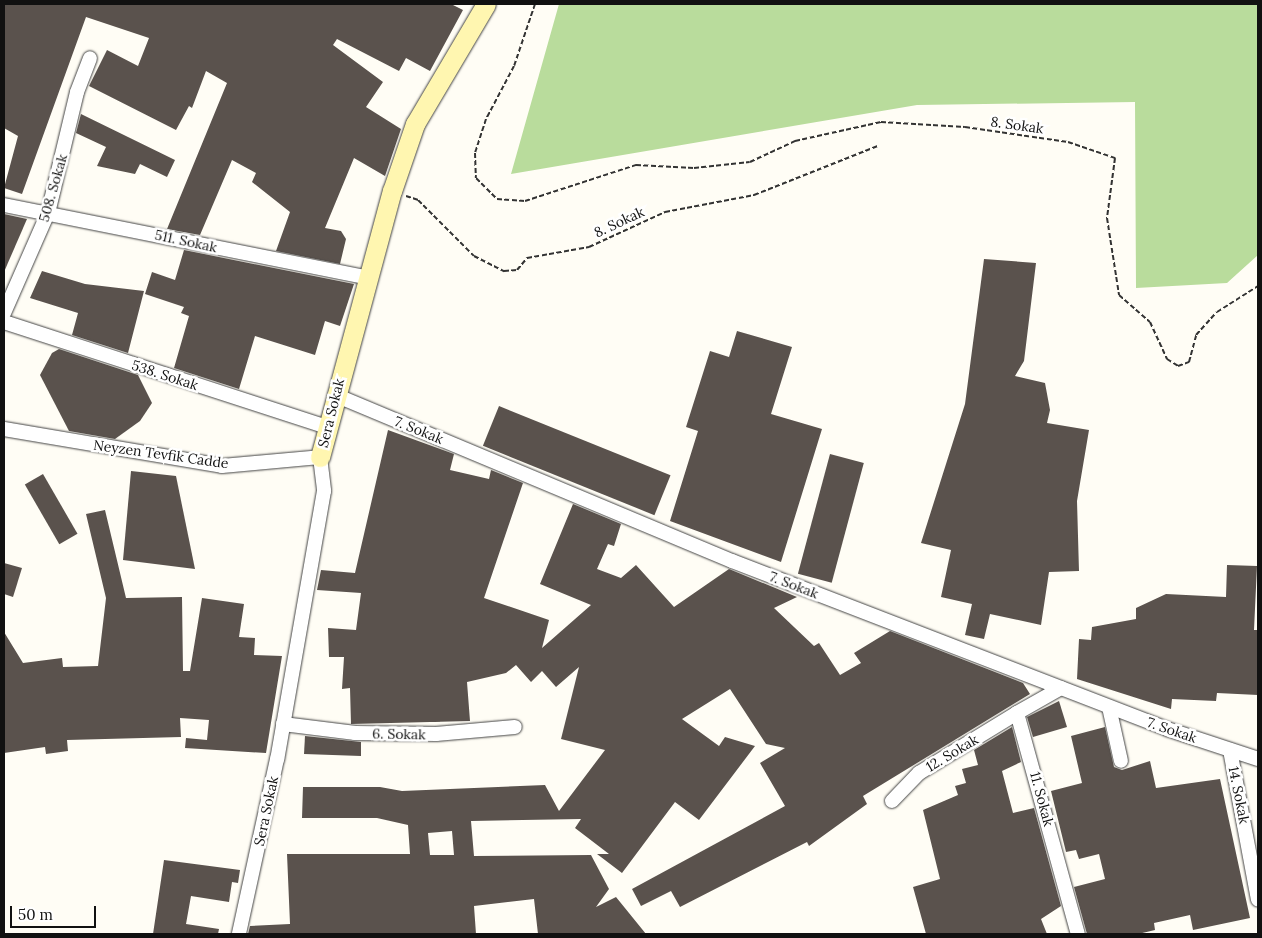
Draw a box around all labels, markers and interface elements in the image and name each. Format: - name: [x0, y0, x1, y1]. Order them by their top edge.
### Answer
- street label: 8. Sokak: [989, 113, 1045, 137]
- street label: 508. Sokak: [35, 152, 71, 224]
- street label: 8. Sokak: [591, 203, 647, 241]
- street label: 511. Sokak: [153, 226, 219, 256]
- street label: 538. Sokak: [130, 356, 200, 394]
- street label: Sera Sokak: [314, 377, 348, 449]
- street label: 7. Sokak: [392, 413, 446, 447]
- street label: Neyzen Tevfik Cadde: [92, 436, 230, 472]
- street label: 7. Sokak: [767, 568, 821, 602]
- street label: 7. Sokak: [1145, 714, 1199, 746]
- street label: 6. Sokak: [372, 725, 426, 743]
- street label: 12. Sokak: [923, 731, 981, 775]
- street label: 14. Sokak: [1225, 765, 1253, 825]
- street label: 11. Sokak: [1027, 770, 1057, 828]
- street label: Sera Sokak: [250, 775, 282, 847]
- scale bar: [12, 896, 99, 928]
- text: 50 m: [18, 905, 53, 924]

